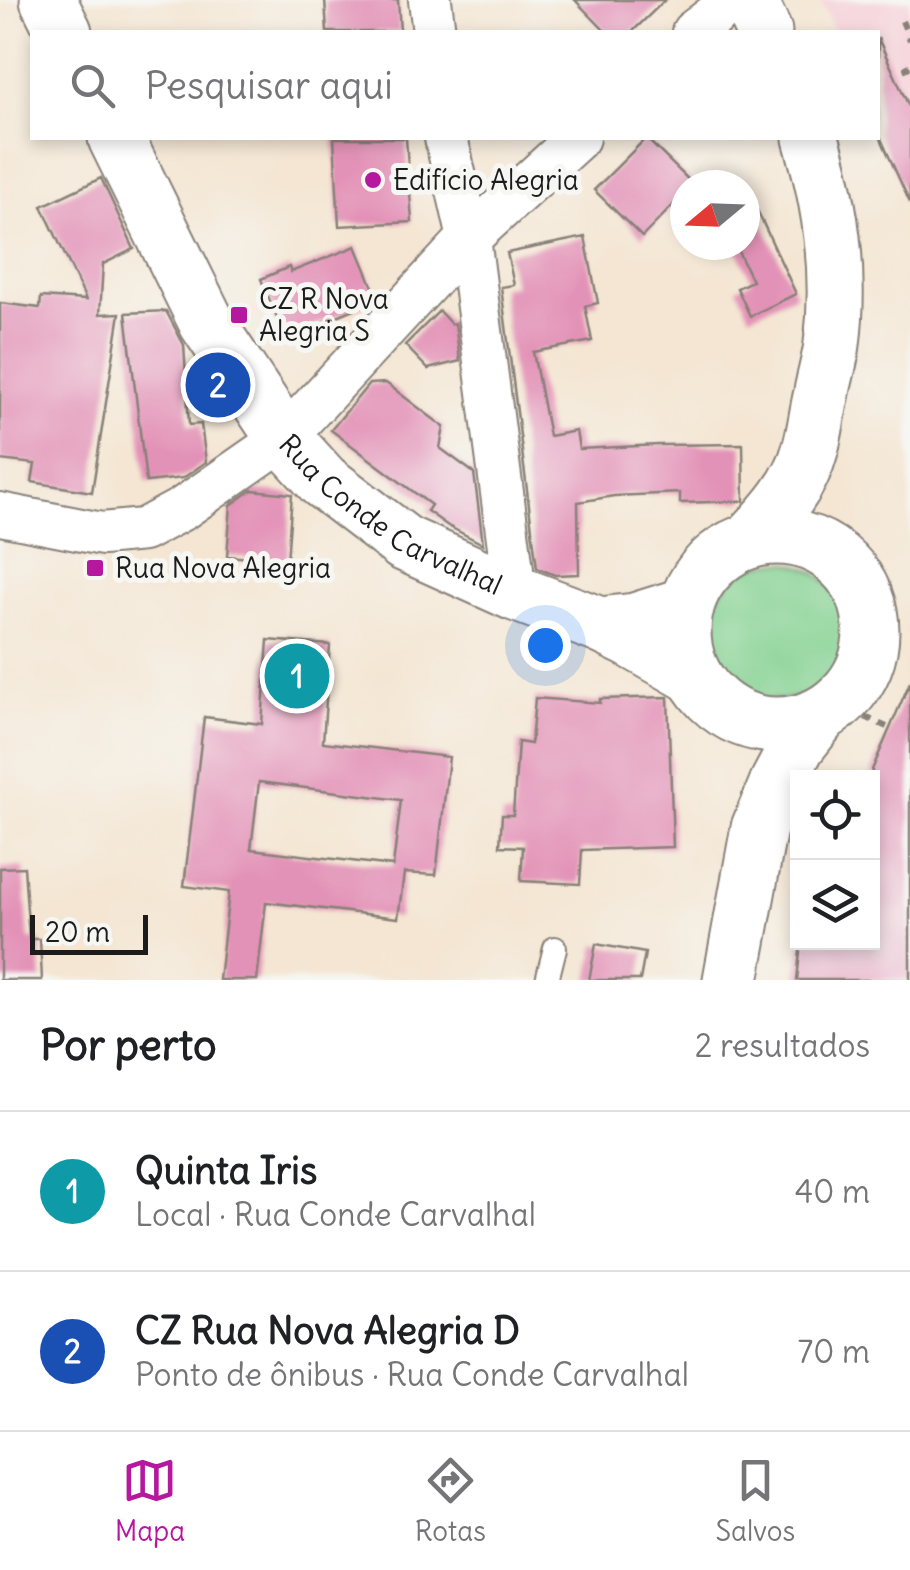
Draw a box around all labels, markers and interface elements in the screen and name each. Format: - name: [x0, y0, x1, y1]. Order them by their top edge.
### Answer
- search box: [30, 30, 880, 140]
- icon: search: [65, 58, 120, 113]
- text: Pesquisar aqui: [145, 62, 393, 109]
- place label: Edifício Alegria: [393, 162, 579, 198]
- marker: Edifício Alegria: [362, 169, 384, 191]
- north arrow: [670, 170, 760, 260]
- place label: CZ R Nova Alegria S: [259, 281, 389, 349]
- marker: CZ R Nova Alegria S: [228, 304, 250, 326]
- pin: 2: [186, 348, 250, 422]
- street label: Rua Conde Carvalhal: [271, 427, 508, 603]
- place label: Rua Nova Alegria: [115, 550, 331, 586]
- marker: Rua Nova Alegria: [84, 557, 106, 579]
- your location: [520, 620, 571, 671]
- pin: 1: [264, 638, 330, 714]
- map controls: [790, 770, 880, 950]
- button: locate: [790, 770, 880, 860]
- button: layers: [790, 860, 880, 950]
- scale bar: [30, 910, 148, 954]
- text: 20 m: [45, 914, 110, 950]
- text: Por perto: [40, 1019, 217, 1071]
- text: 2 resultados: [695, 1025, 870, 1066]
- text: Quinta Iris: [135, 1147, 317, 1194]
- text: 1: [66, 1171, 79, 1212]
- text: 40 m: [795, 1171, 870, 1212]
- text: Local · Rua Conde Carvalhal: [135, 1194, 536, 1235]
- text: CZ Rua Nova Alegria D: [135, 1307, 520, 1354]
- text: 2: [64, 1331, 81, 1372]
- text: 70 m: [798, 1331, 870, 1372]
- text: Ponto de ônibus · Rua Conde Carvalhal: [135, 1354, 689, 1395]
- tab: Mapa: [115, 1453, 185, 1549]
- tab: Rotas: [415, 1453, 486, 1549]
- tab: Salvos: [715, 1453, 795, 1549]

